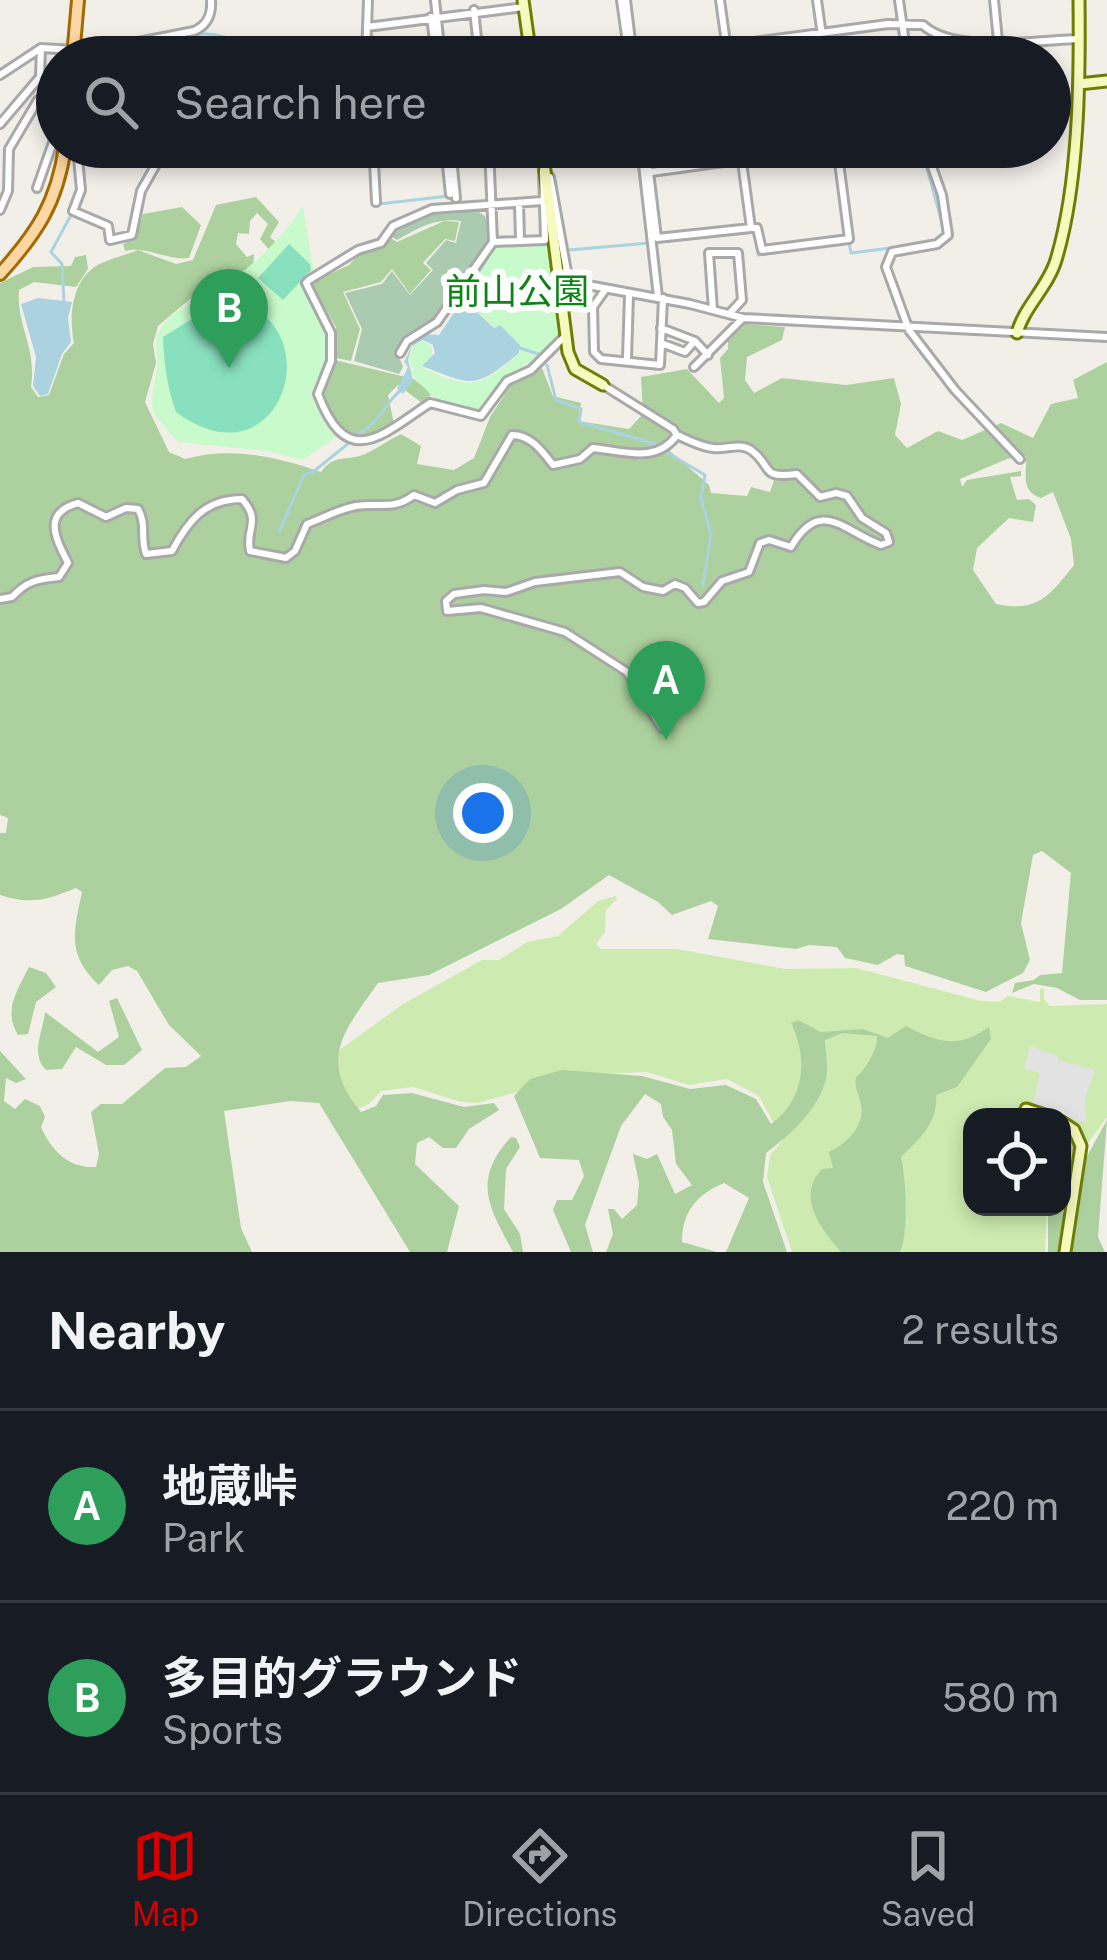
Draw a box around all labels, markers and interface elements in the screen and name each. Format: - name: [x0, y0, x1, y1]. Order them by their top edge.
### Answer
- search box: [36, 36, 1071, 168]
- icon: search: [78, 69, 144, 135]
- text: Search here: [174, 76, 427, 129]
- pin: B: [190, 269, 268, 368]
- park label: 前山公園: [445, 270, 589, 312]
- pin: A: [627, 641, 705, 740]
- your location: [453, 783, 513, 843]
- map controls: [963, 1108, 1071, 1216]
- button: locate: [963, 1108, 1071, 1216]
- text: Nearby: [48, 1301, 225, 1360]
- text: 2 results: [902, 1307, 1059, 1353]
- text: 地蔵峠: [162, 1459, 297, 1512]
- text: A: [73, 1483, 101, 1529]
- text: 220 m: [945, 1483, 1059, 1529]
- text: Park: [162, 1515, 245, 1561]
- text: 多目的グラウンド: [162, 1651, 522, 1704]
- text: B: [74, 1675, 100, 1721]
- text: 580 m: [942, 1675, 1059, 1721]
- text: Sports: [162, 1707, 283, 1753]
- tab: Map: [132, 1823, 199, 1933]
- tab: Directions: [462, 1823, 617, 1933]
- tab: Saved: [881, 1823, 975, 1933]

